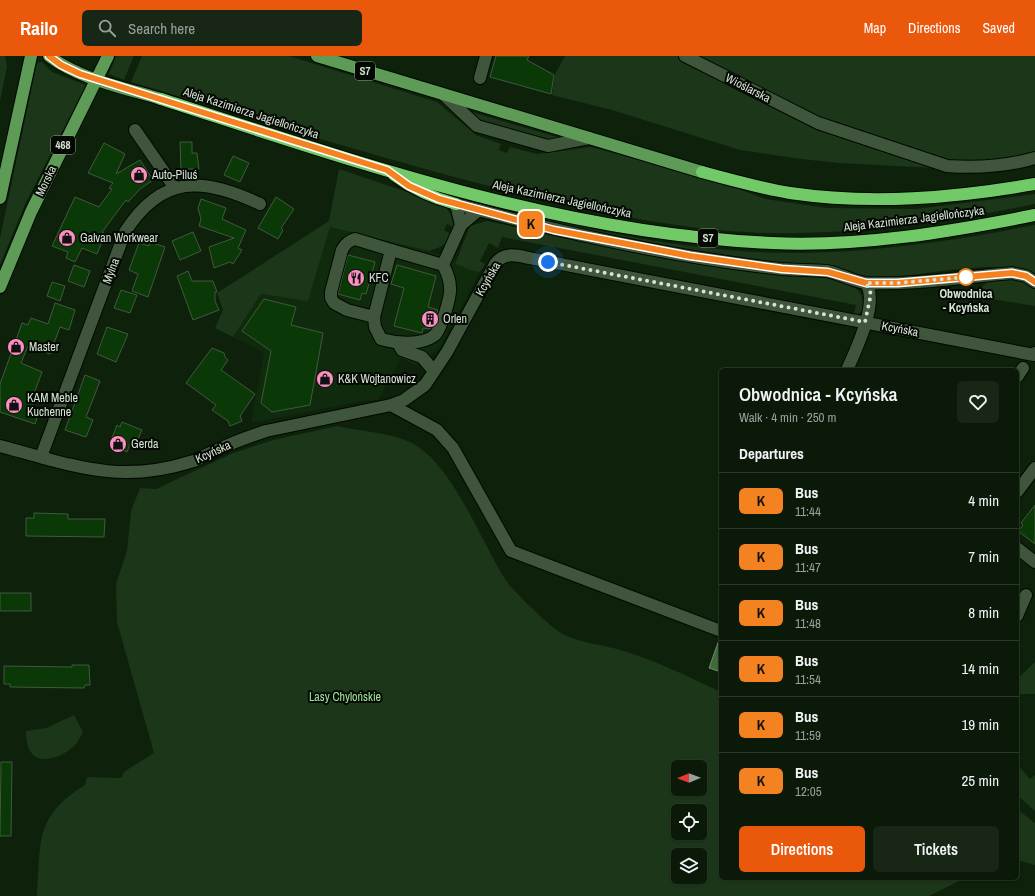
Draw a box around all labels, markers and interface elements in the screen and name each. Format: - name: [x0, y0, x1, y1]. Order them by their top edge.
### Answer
- search box: [82, 10, 362, 46]
- text: Railo: [20, 15, 58, 41]
- icon: search: [96, 17, 118, 39]
- text: Search here: [128, 18, 195, 39]
- text: Map: [864, 19, 886, 37]
- text: Directions: [908, 19, 960, 37]
- text: Saved: [982, 19, 1015, 37]
- road number: S7: [355, 62, 375, 80]
- street label: Wioślarska: [723, 70, 774, 106]
- street label: Aleja Kazimierza Jagiellończyka: [180, 83, 321, 143]
- road number: 468: [51, 136, 75, 154]
- street label: Morska: [32, 163, 60, 199]
- shop icon: Auto-Piluś: [129, 165, 149, 185]
- place label: Auto-Piluś: [151, 167, 197, 183]
- street label: Aleja Kazimierza Jagiellończyka: [490, 176, 633, 222]
- street label: Aleja Kazimierza Jagiellończyka: [842, 202, 986, 236]
- line badge: K: [518, 211, 544, 237]
- text: K: [527, 215, 535, 233]
- shop icon: Galvan Workwear: [57, 228, 77, 248]
- road number: S7: [698, 229, 718, 247]
- place label: Galvan Workwear: [80, 230, 159, 246]
- your location: [538, 252, 558, 272]
- street label: Mylna: [99, 255, 123, 286]
- street label: Kcyńska: [472, 258, 504, 299]
- restaurant icon: KFC: [346, 268, 366, 288]
- marker: Obwodnica - Kcyńska: [957, 268, 975, 286]
- place label: KFC: [369, 270, 389, 286]
- place label: Obwodnica - Kcyńska: [939, 286, 993, 316]
- building icon: Orlen: [420, 309, 440, 329]
- place label: Orlen: [443, 311, 467, 327]
- street label: Kcyńska: [880, 318, 920, 341]
- shop icon: Master: [6, 337, 26, 357]
- place label: Master: [29, 339, 60, 355]
- shop icon: K&K Wojtanowicz: [315, 369, 335, 389]
- place label: K&K Wojtanowicz: [338, 371, 416, 387]
- text: Obwodnica - Kcyńska: [739, 381, 897, 407]
- button: heart: [957, 381, 999, 423]
- place label: KAM Meble Kuchenne: [27, 390, 78, 420]
- shop icon: KAM Meble Kuchenne: [4, 395, 24, 415]
- text: Walk · 4 min · 250 m: [739, 409, 836, 426]
- shop icon: Gerda: [108, 434, 128, 454]
- place label: Gerda: [131, 436, 159, 452]
- street label: Kcyńska: [193, 437, 234, 467]
- text: Departures: [739, 443, 804, 464]
- text: Bus: [795, 482, 818, 503]
- text: 4 min: [968, 490, 999, 511]
- text: K: [757, 492, 765, 510]
- text: 11:44: [795, 503, 821, 520]
- text: Bus: [795, 538, 818, 559]
- text: 7 min: [968, 546, 999, 567]
- text: K: [757, 548, 765, 566]
- text: 11:47: [795, 559, 821, 576]
- text: Bus: [795, 594, 818, 615]
- text: 8 min: [968, 602, 999, 623]
- text: K: [757, 604, 765, 622]
- text: 11:48: [795, 615, 821, 632]
- text: Bus: [795, 650, 818, 671]
- text: 14 min: [961, 658, 999, 679]
- text: K: [757, 660, 765, 678]
- text: 11:54: [795, 671, 821, 688]
- park label: Lasy Chylońskie: [309, 689, 381, 705]
- text: Bus: [795, 706, 818, 727]
- text: 19 min: [961, 714, 999, 735]
- text: K: [757, 716, 765, 734]
- text: 11:59: [795, 727, 821, 744]
- north arrow: [671, 760, 707, 796]
- map controls: [671, 760, 707, 884]
- text: Bus: [795, 762, 818, 783]
- text: 25 min: [961, 770, 999, 791]
- text: K: [757, 772, 765, 790]
- text: 12:05: [795, 783, 822, 800]
- button: locate: [671, 804, 707, 840]
- button: Directions: [739, 826, 865, 872]
- button: Tickets: [873, 826, 999, 872]
- button: layers: [671, 848, 707, 884]

